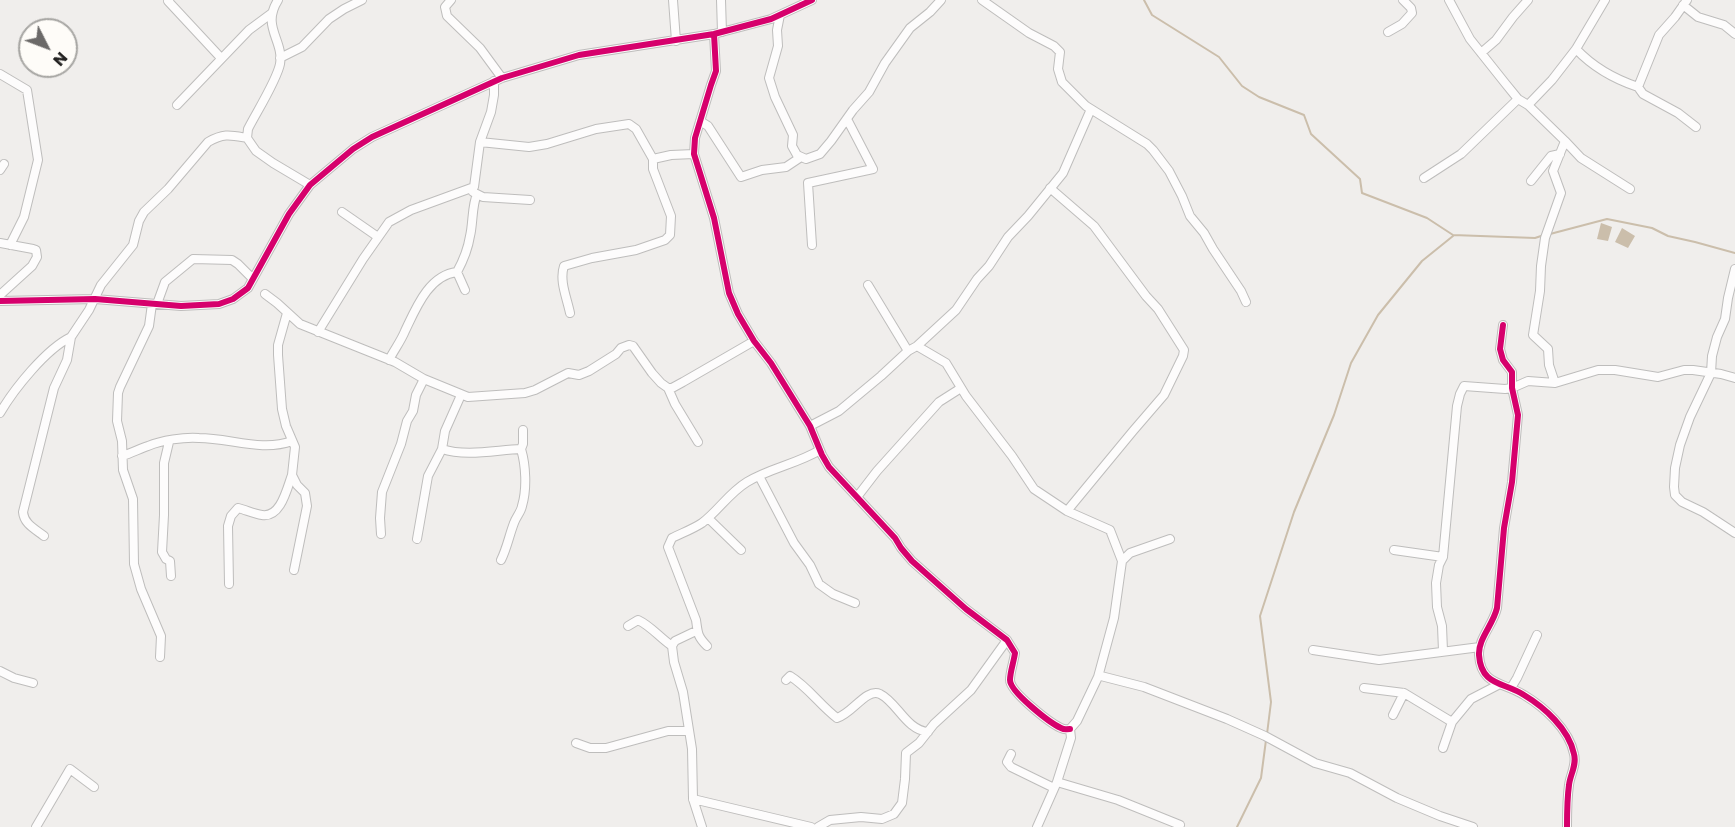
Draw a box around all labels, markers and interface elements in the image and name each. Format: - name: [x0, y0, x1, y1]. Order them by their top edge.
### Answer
- north arrow: [18, 18, 78, 78]
- text: N: [48, 47, 73, 71]

